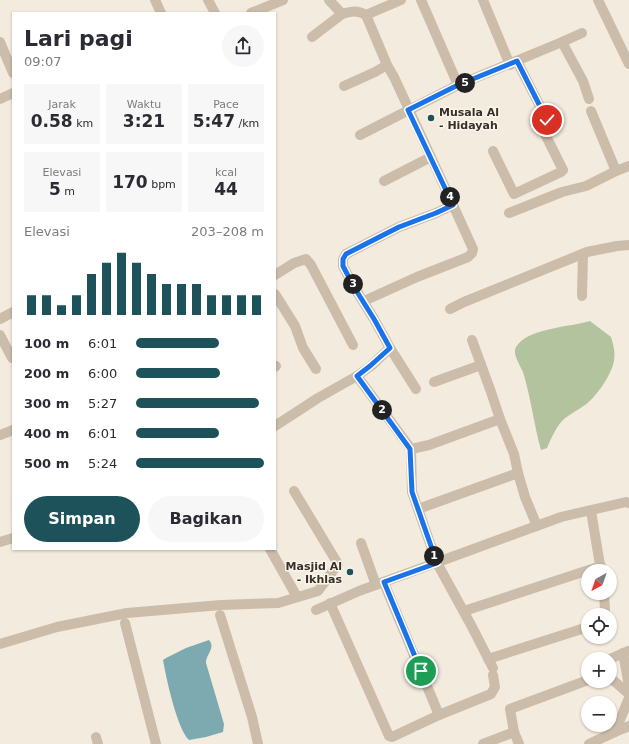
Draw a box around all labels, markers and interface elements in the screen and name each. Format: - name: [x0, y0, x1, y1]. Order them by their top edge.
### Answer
- button: share: [222, 25, 264, 67]
- text: Lari pagi: [24, 26, 133, 51]
- text: 09:07: [24, 54, 61, 69]
- pin: 5: [455, 73, 475, 93]
- text: 5: [461, 76, 469, 89]
- text: Jarak: [48, 98, 76, 111]
- text: Waktu: [127, 98, 161, 111]
- text: Pace: [213, 98, 239, 111]
- pin: [530, 103, 564, 137]
- place label: Musala Al - Hidayah: [439, 106, 499, 132]
- icon: check: [536, 109, 558, 131]
- text: 0.58: [31, 111, 73, 131]
- text: 3:21: [123, 111, 165, 131]
- text: 5:47: [193, 111, 235, 131]
- marker: Musala Al - Hidayah: [426, 113, 436, 123]
- text: km: [73, 117, 93, 130]
- text: /km: [235, 117, 259, 130]
- text: Elevasi: [43, 166, 81, 179]
- text: kcal: [215, 166, 237, 179]
- text: 170: [112, 172, 148, 192]
- text: bpm: [148, 178, 176, 191]
- text: 5: [49, 179, 61, 199]
- text: 44: [214, 179, 238, 199]
- text: m: [61, 185, 75, 198]
- pin: 4: [440, 187, 460, 207]
- text: 4: [446, 190, 454, 203]
- text: Elevasi: [24, 224, 70, 239]
- text: 203–208 m: [191, 224, 264, 239]
- pin: 3: [343, 274, 363, 294]
- text: 3: [349, 277, 357, 290]
- text: 100 m: [24, 336, 69, 351]
- text: 6:01: [88, 336, 117, 351]
- text: 200 m: [24, 366, 69, 381]
- text: 6:00: [88, 366, 117, 381]
- text: 300 m: [24, 396, 69, 411]
- text: 5:27: [88, 396, 117, 411]
- pin: 2: [372, 400, 392, 420]
- text: 2: [378, 403, 386, 416]
- text: 400 m: [24, 426, 69, 441]
- text: 6:01: [88, 426, 117, 441]
- text: 500 m: [24, 456, 69, 471]
- text: 5:24: [88, 456, 117, 471]
- button: Simpan: [24, 496, 140, 542]
- button: Bagikan: [148, 496, 264, 542]
- pin: 1: [424, 546, 444, 566]
- text: 1: [430, 549, 438, 562]
- place label: Masjid Al - Ikhlas: [286, 560, 342, 586]
- north arrow: [581, 564, 617, 600]
- map controls: [581, 564, 617, 732]
- marker: Masjid Al - Ikhlas: [345, 567, 355, 577]
- button: locate: [581, 608, 617, 644]
- button: +: [581, 652, 617, 688]
- pin: [404, 654, 438, 688]
- icon: arrive: [410, 660, 432, 682]
- button: −: [581, 696, 617, 732]

